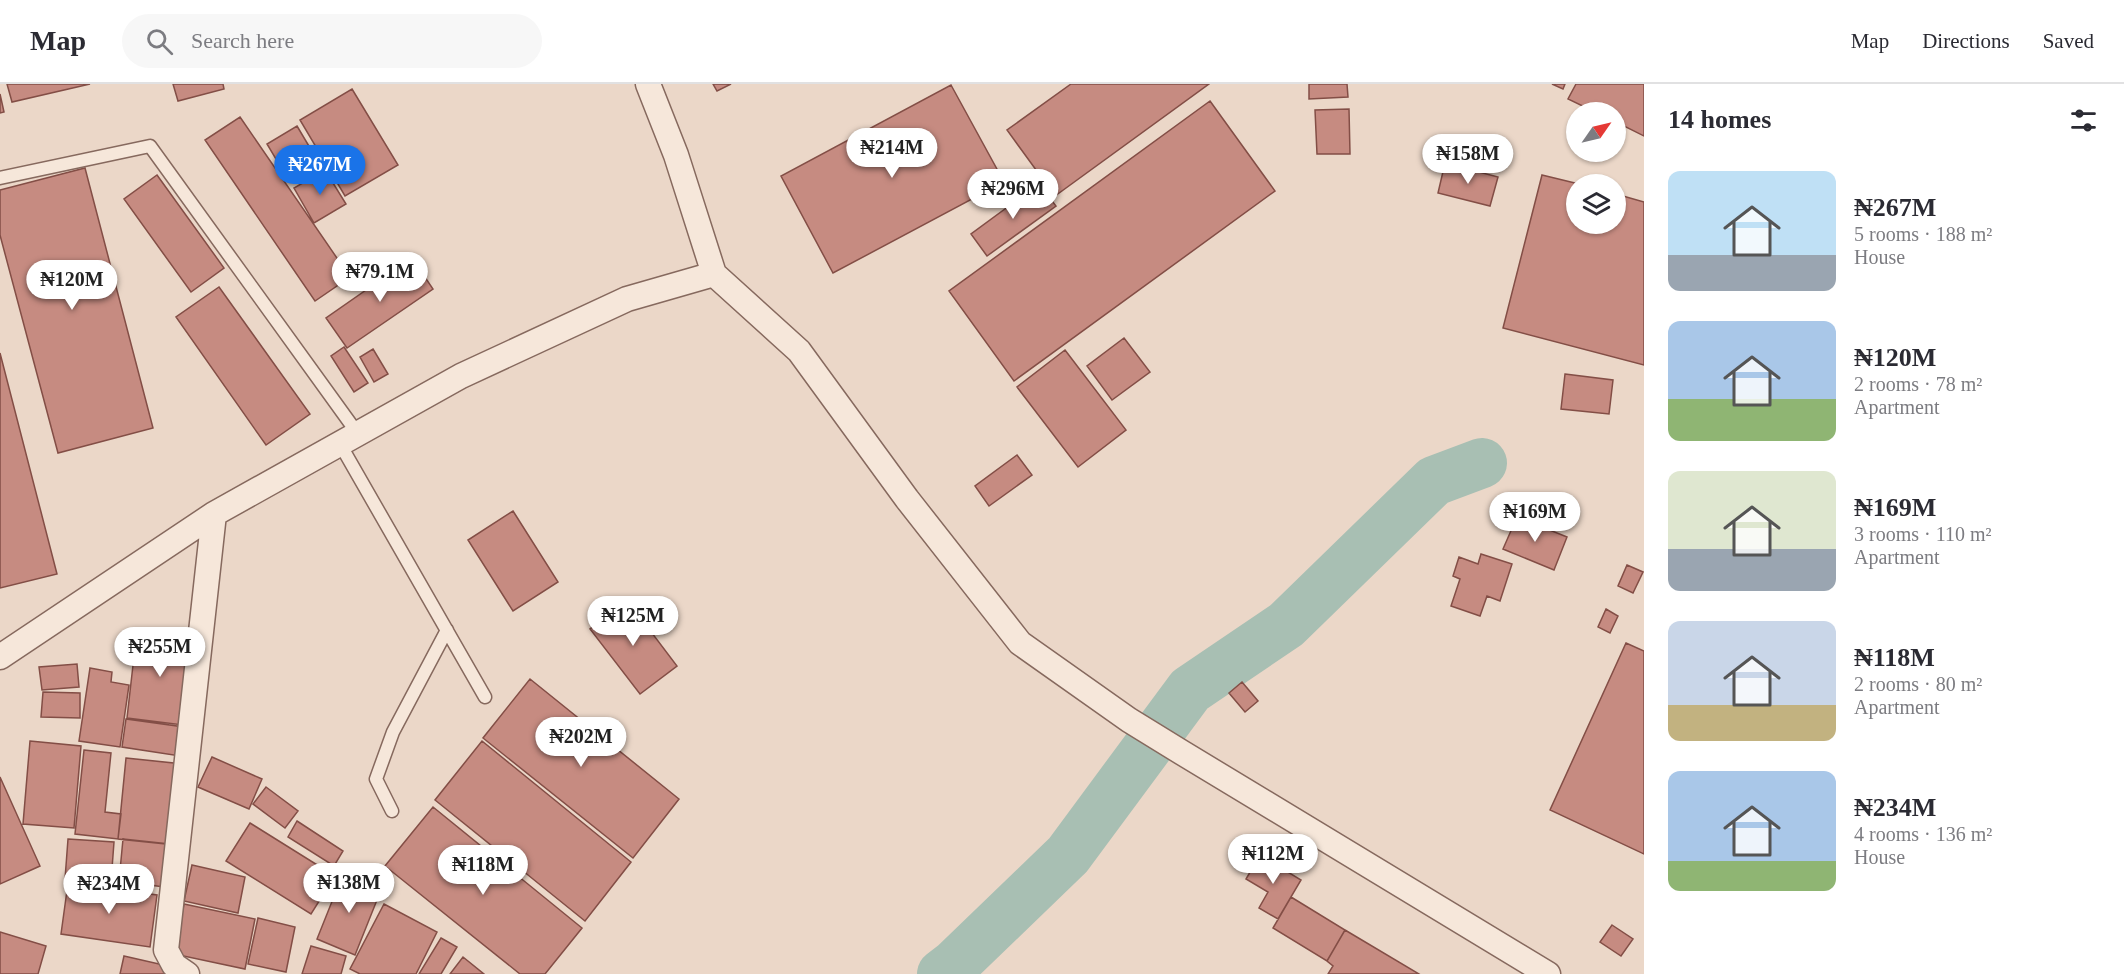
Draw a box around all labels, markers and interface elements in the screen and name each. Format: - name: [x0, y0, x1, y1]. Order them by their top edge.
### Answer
- search box: [122, 14, 542, 68]
- text: Map: [30, 25, 86, 56]
- icon: search: [143, 25, 176, 58]
- text: Search here: [191, 28, 294, 53]
- text: Map: [1851, 29, 1889, 53]
- text: Directions: [1922, 29, 2010, 53]
- text: Saved: [2043, 29, 2094, 53]
- north arrow: [1566, 102, 1626, 162]
- map controls: [1566, 102, 1626, 234]
- icon: filters: [2067, 104, 2100, 137]
- text: 14 homes: [1668, 105, 1771, 134]
- pin: ₦214M: [850, 128, 934, 179]
- pin: ₦158M: [1426, 134, 1510, 185]
- text: ₦214M: [860, 136, 924, 158]
- text: ₦158M: [1436, 142, 1500, 164]
- pin: ₦267M: [278, 145, 362, 196]
- text: ₦267M: [288, 153, 352, 175]
- pin: ₦296M: [971, 169, 1055, 220]
- button: layers: [1566, 174, 1626, 234]
- text: ₦296M: [981, 177, 1045, 199]
- text: ₦267M: [1854, 193, 1936, 222]
- icon: home: [1716, 195, 1788, 267]
- text: 5 rooms · 188 m²: [1854, 223, 1992, 245]
- text: House: [1854, 246, 1905, 268]
- pin: ₦79.1M: [331, 252, 429, 303]
- pin: ₦120M: [30, 260, 114, 311]
- text: ₦79.1M: [346, 260, 414, 282]
- text: ₦120M: [40, 268, 104, 290]
- text: ₦120M: [1854, 343, 1936, 372]
- icon: home: [1716, 345, 1788, 417]
- text: 2 rooms · 78 m²: [1854, 373, 1982, 395]
- text: Apartment: [1854, 396, 1940, 418]
- pin: ₦169M: [1493, 492, 1577, 543]
- text: ₦169M: [1854, 493, 1936, 522]
- icon: home: [1716, 495, 1788, 567]
- text: ₦169M: [1503, 500, 1567, 522]
- text: 3 rooms · 110 m²: [1854, 523, 1991, 545]
- text: Apartment: [1854, 546, 1940, 568]
- pin: ₦125M: [591, 596, 675, 647]
- text: ₦125M: [601, 604, 665, 626]
- pin: ₦255M: [118, 627, 202, 678]
- text: ₦255M: [128, 635, 192, 657]
- text: ₦118M: [1854, 643, 1935, 672]
- icon: home: [1716, 645, 1788, 717]
- text: 2 rooms · 80 m²: [1854, 673, 1982, 695]
- text: Apartment: [1854, 696, 1940, 718]
- pin: ₦202M: [539, 717, 623, 768]
- text: ₦202M: [549, 725, 613, 747]
- text: ₦234M: [1854, 793, 1936, 822]
- icon: home: [1716, 795, 1788, 867]
- text: 4 rooms · 136 m²: [1854, 823, 1992, 845]
- pin: ₦112M: [1231, 834, 1315, 885]
- text: ₦112M: [1242, 842, 1304, 864]
- pin: ₦118M: [441, 845, 525, 896]
- text: House: [1854, 846, 1905, 868]
- text: ₦118M: [452, 853, 514, 875]
- pin: ₦138M: [307, 863, 391, 914]
- pin: ₦234M: [67, 864, 151, 915]
- text: ₦138M: [317, 871, 381, 893]
- text: ₦234M: [77, 872, 141, 894]

